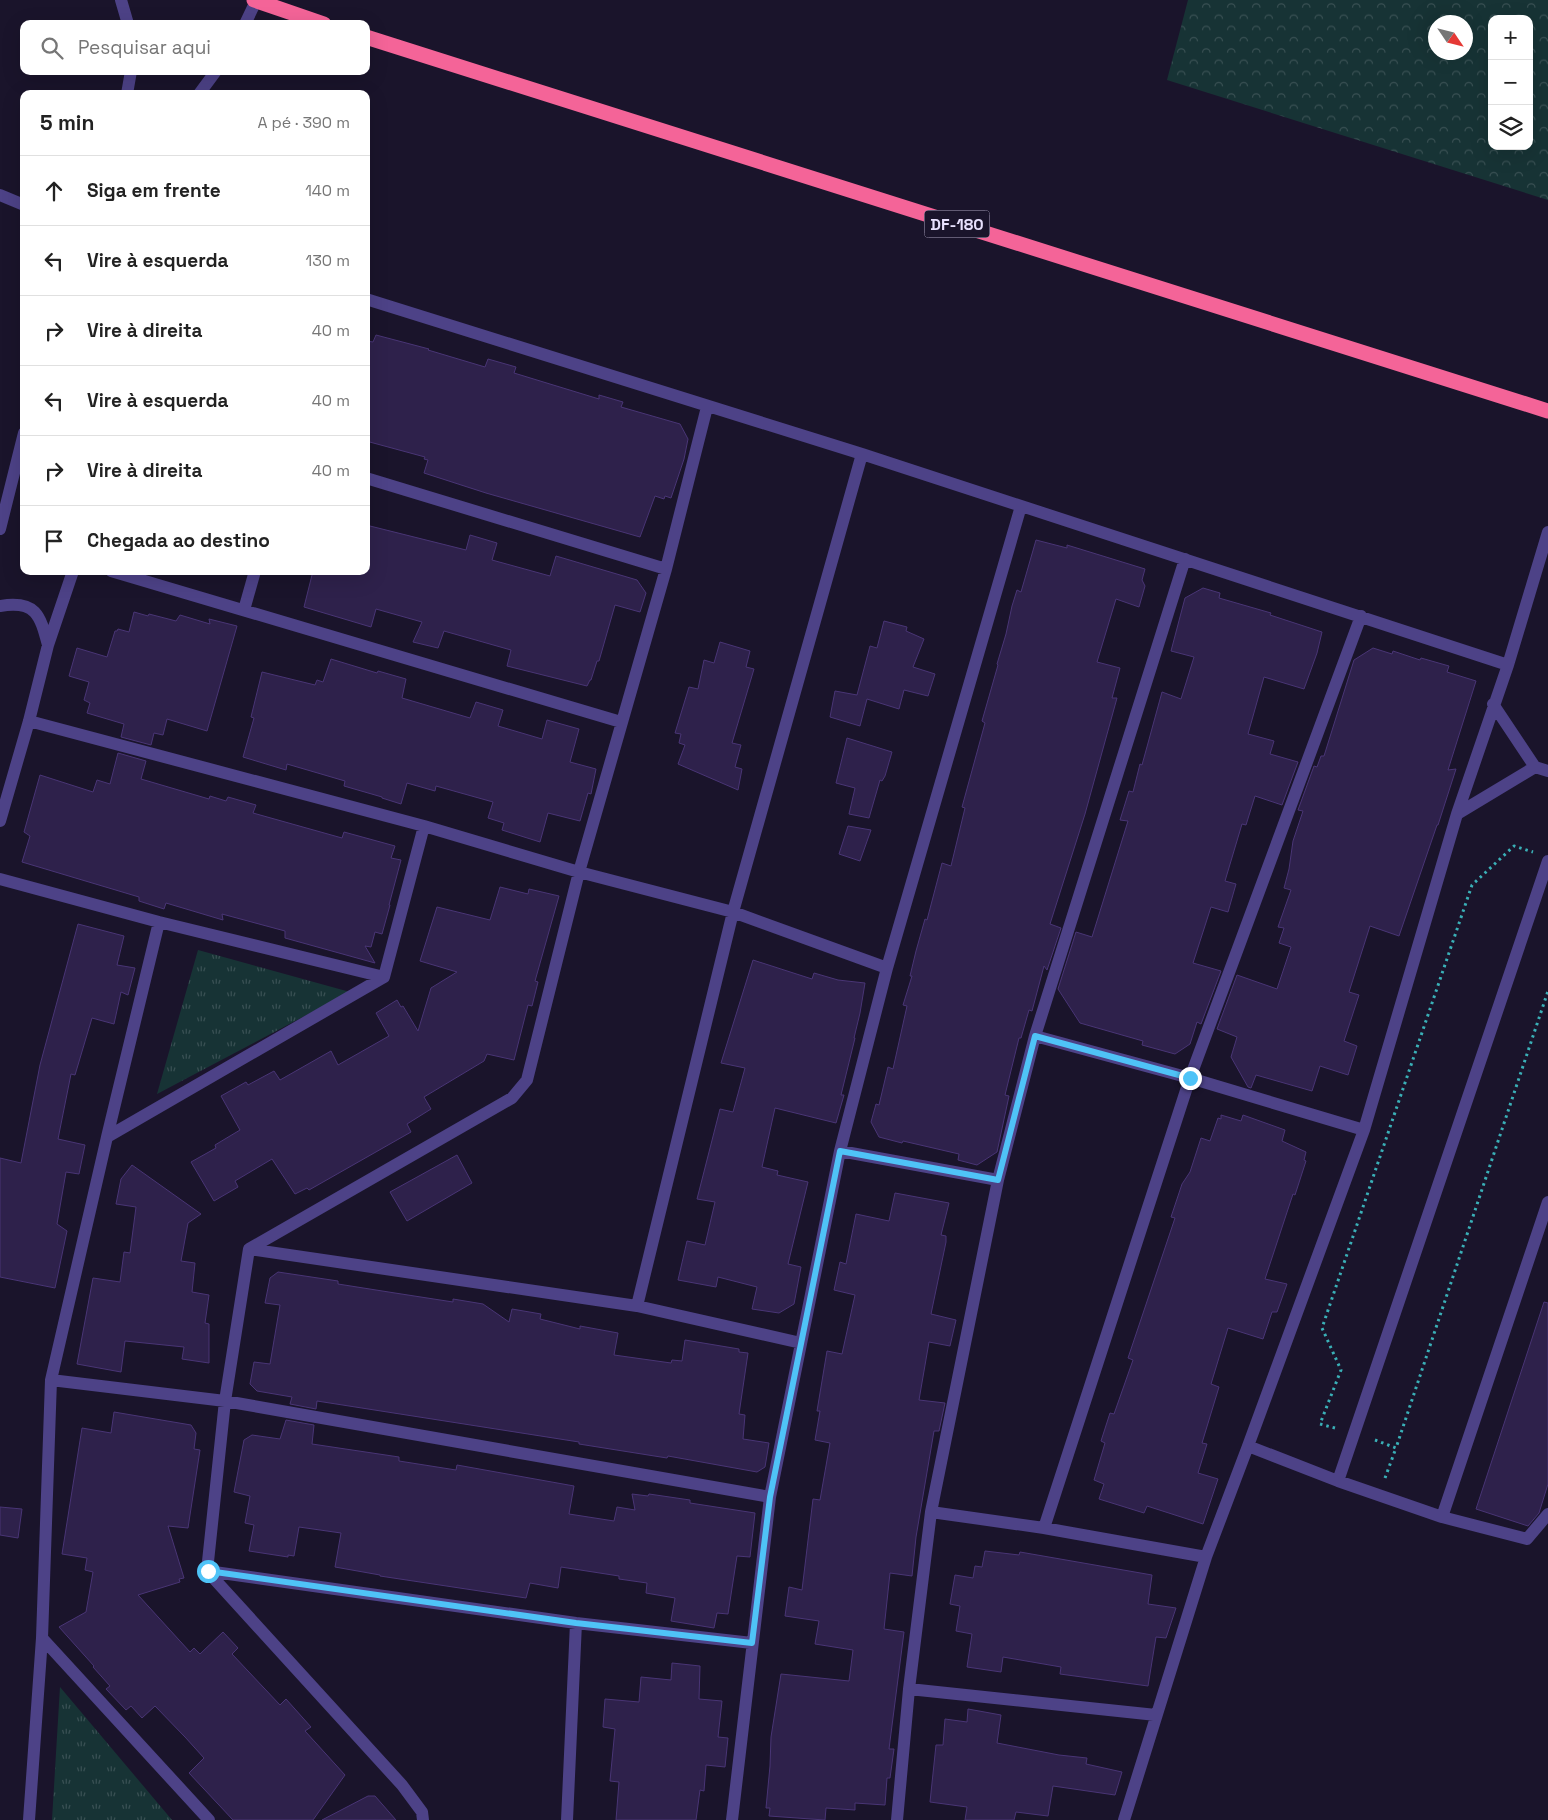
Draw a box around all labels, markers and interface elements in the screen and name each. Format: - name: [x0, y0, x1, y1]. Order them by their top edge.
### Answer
- north arrow: [1428, 15, 1473, 60]
- map controls: [1488, 15, 1533, 150]
- button: +: [1488, 15, 1533, 60]
- search box: [20, 20, 370, 75]
- icon: search: [38, 34, 66, 62]
- text: Pesquisar aqui: [78, 35, 211, 60]
- button: −: [1488, 60, 1533, 105]
- button: layers: [1488, 105, 1533, 150]
- text: 5 min: [40, 109, 94, 136]
- text: A pé · 390 m: [257, 112, 350, 133]
- icon: ahead: [40, 177, 68, 205]
- text: Siga em frente: [87, 178, 221, 203]
- text: 140 m: [305, 180, 350, 201]
- road number: DF-180: [924, 210, 990, 238]
- icon: left: [40, 247, 68, 275]
- text: Vire à esquerda: [87, 248, 229, 273]
- text: 130 m: [306, 250, 350, 271]
- icon: right: [40, 317, 68, 345]
- text: Vire à direita: [87, 318, 203, 343]
- text: 40 m: [312, 320, 350, 341]
- icon: left: [40, 387, 68, 415]
- text: Vire à esquerda: [87, 388, 229, 413]
- text: 40 m: [312, 390, 350, 411]
- icon: right: [40, 457, 68, 485]
- text: Vire à direita: [87, 458, 203, 483]
- text: 40 m: [312, 460, 350, 481]
- icon: arrive: [40, 527, 68, 555]
- text: Chegada ao destino: [87, 528, 270, 553]
- route end: [1179, 1067, 1202, 1090]
- route start: [197, 1560, 220, 1583]

